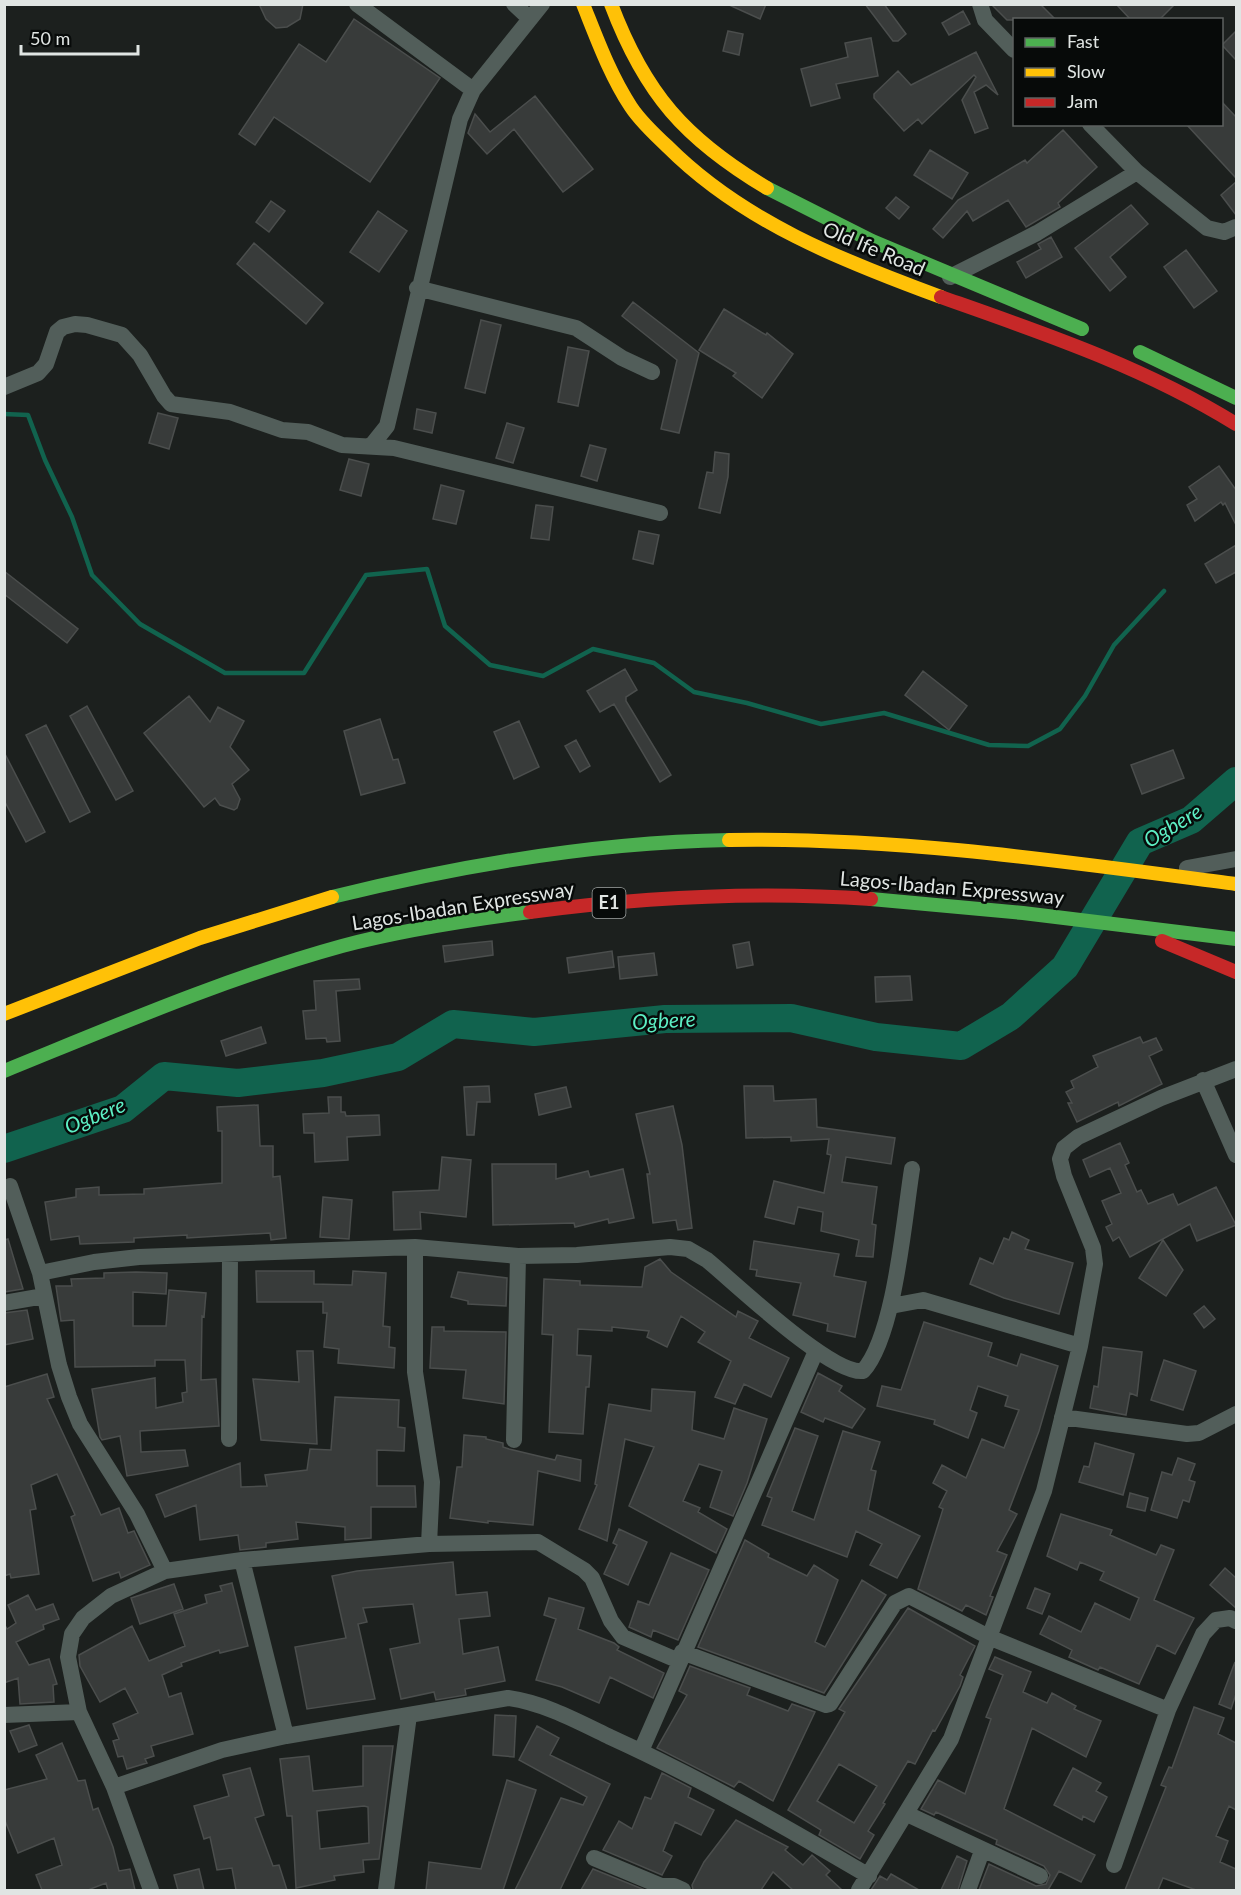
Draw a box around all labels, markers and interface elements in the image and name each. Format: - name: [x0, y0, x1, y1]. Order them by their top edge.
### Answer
- scale bar: [21, 18, 138, 56]
- legend: [1013, 18, 1223, 126]
- text: 50 m: [30, 27, 70, 49]
- text: Fast: [1067, 30, 1100, 52]
- text: Slow: [1067, 60, 1105, 82]
- text: Jam: [1067, 90, 1098, 112]
- street label: Old Ife Road: [820, 216, 929, 280]
- water label: Ogbere: [1139, 798, 1206, 852]
- street label: Lagos-Ibadan Expressway: [839, 865, 1066, 909]
- street label: Lagos-Ibadan Expressway: [350, 875, 576, 934]
- road number: E1: [592, 888, 626, 918]
- water label: Ogbere: [632, 1005, 696, 1034]
- water label: Ogbere: [60, 1091, 129, 1138]

